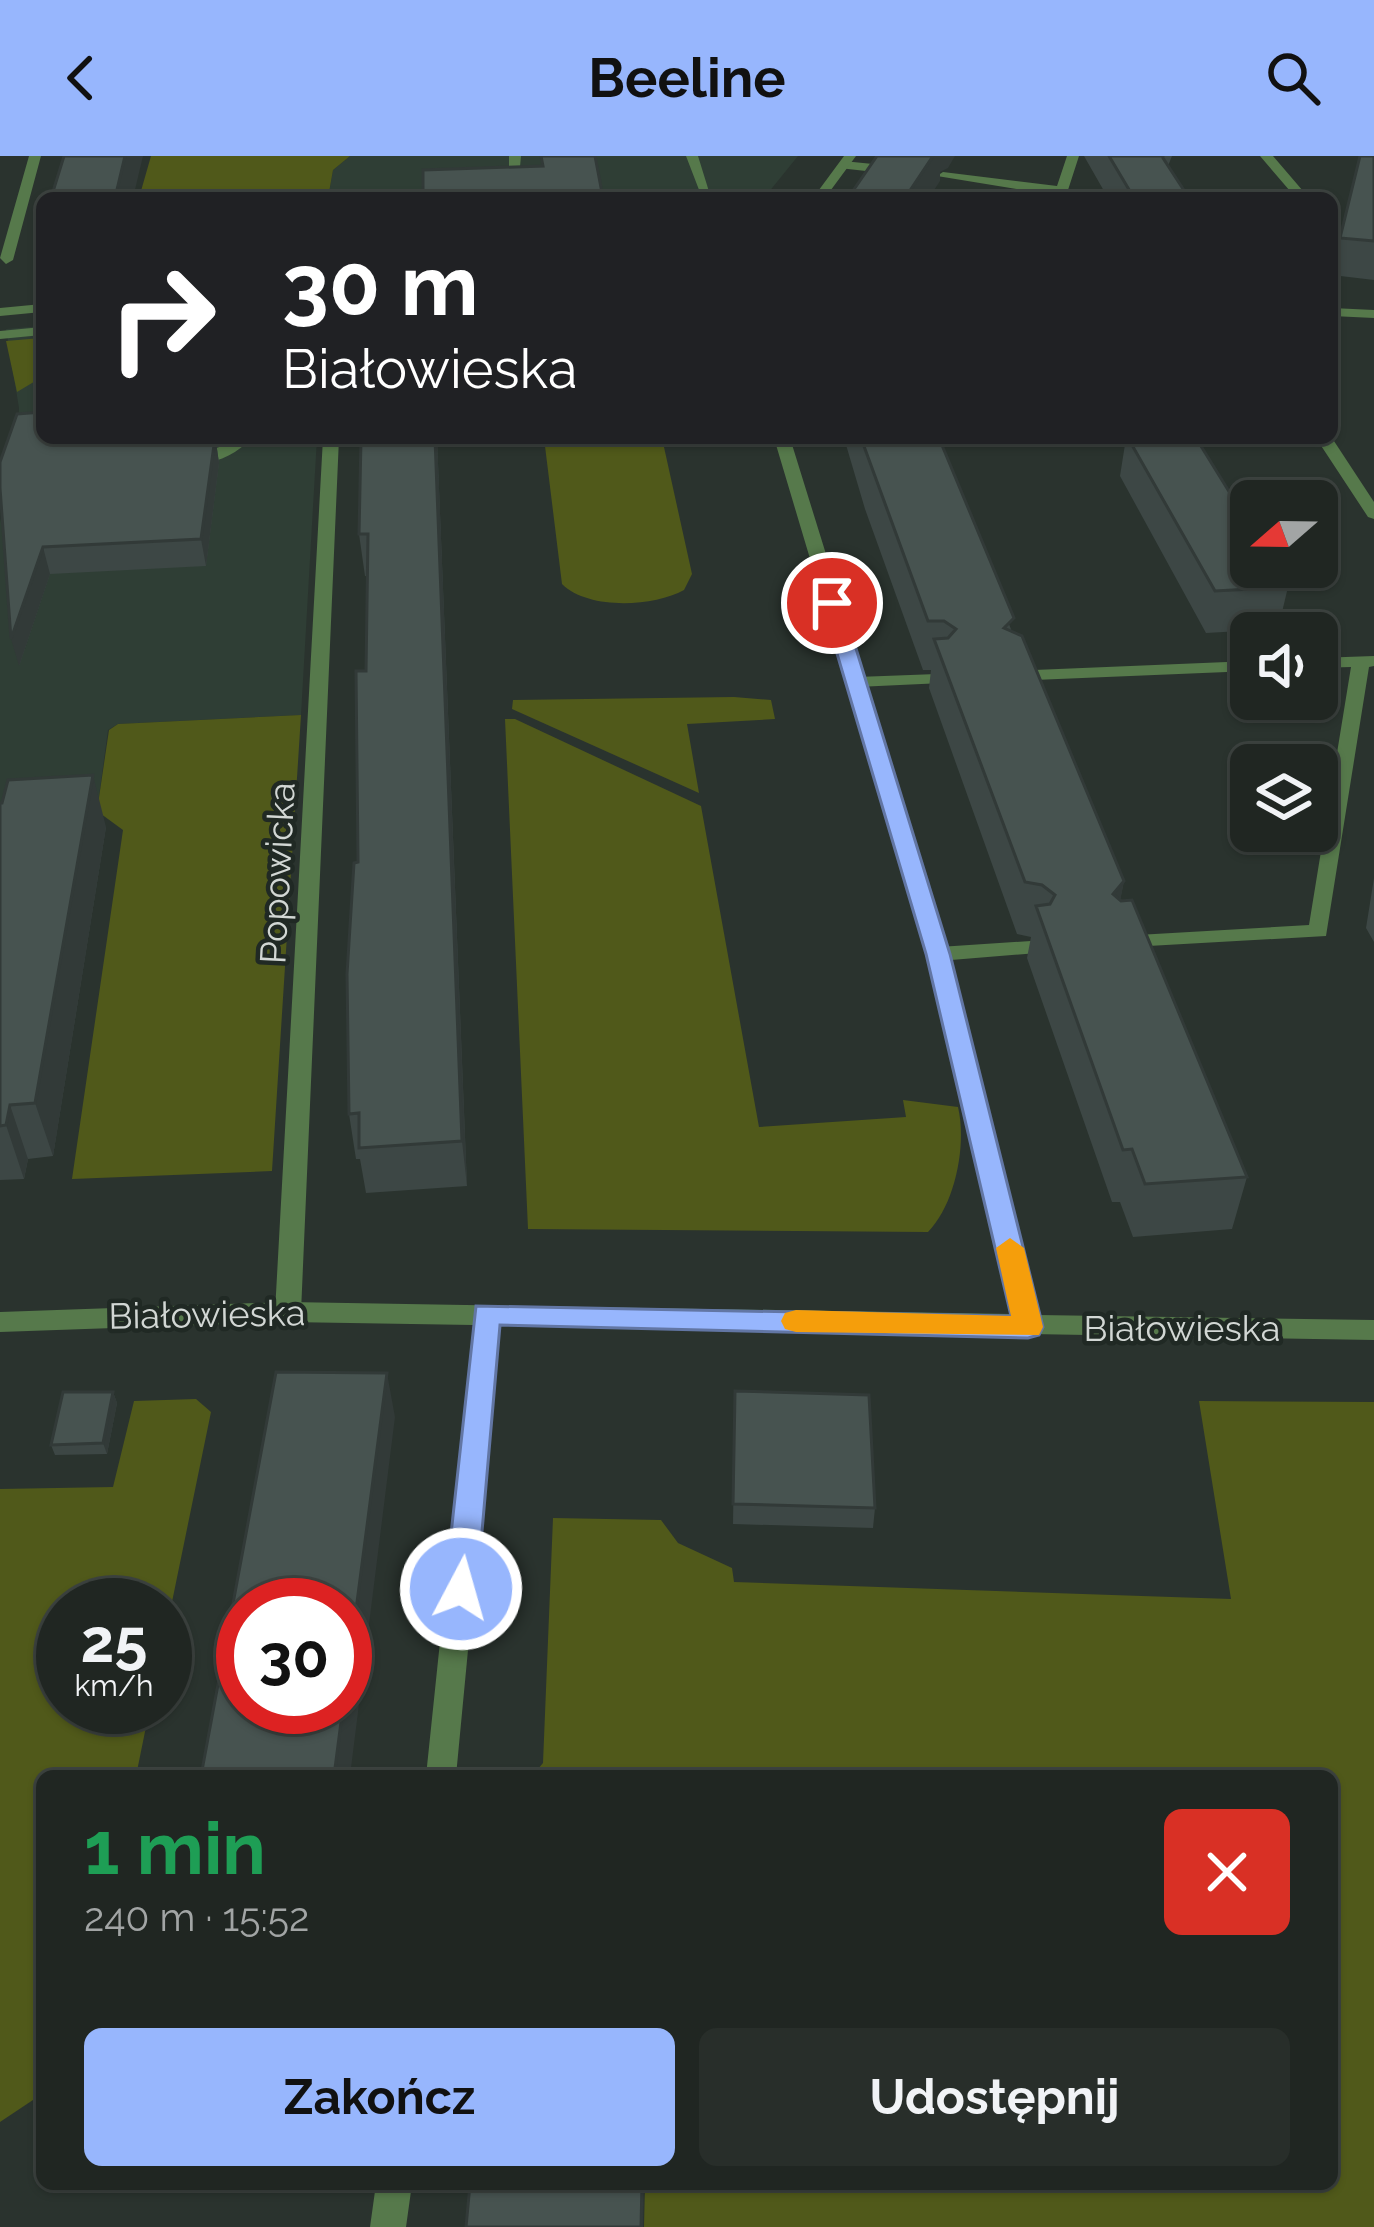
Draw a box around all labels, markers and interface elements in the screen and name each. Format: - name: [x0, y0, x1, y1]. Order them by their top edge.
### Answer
- icon: back: [48, 45, 114, 111]
- icon: search: [1260, 45, 1326, 111]
- text: Beeline: [588, 46, 786, 110]
- text: 30 m: [282, 236, 479, 335]
- icon: right: [84, 240, 240, 396]
- text: Białowieska: [282, 337, 577, 401]
- north arrow: [1230, 480, 1338, 588]
- map controls: [1230, 480, 1338, 852]
- pin: [781, 552, 883, 654]
- icon: arrive: [799, 570, 865, 636]
- button: sound: [1230, 612, 1338, 720]
- button: layers: [1230, 744, 1338, 852]
- street label: Popowicka: [251, 781, 303, 965]
- street label: Białowieska: [108, 1291, 306, 1337]
- street label: Białowieska: [1084, 1307, 1280, 1349]
- position arrow: [398, 1526, 524, 1652]
- speed limit sign: 30: [216, 1578, 372, 1734]
- text: 25: [80, 1606, 148, 1676]
- text: km/h: [74, 1668, 154, 1703]
- text: 1 min: [84, 1806, 266, 1891]
- button: close: [1164, 1809, 1290, 1935]
- text: 240 m · 15:52: [84, 1894, 309, 1940]
- button: Zakończ: [84, 2028, 675, 2166]
- button: Udostępnij: [699, 2028, 1290, 2166]

